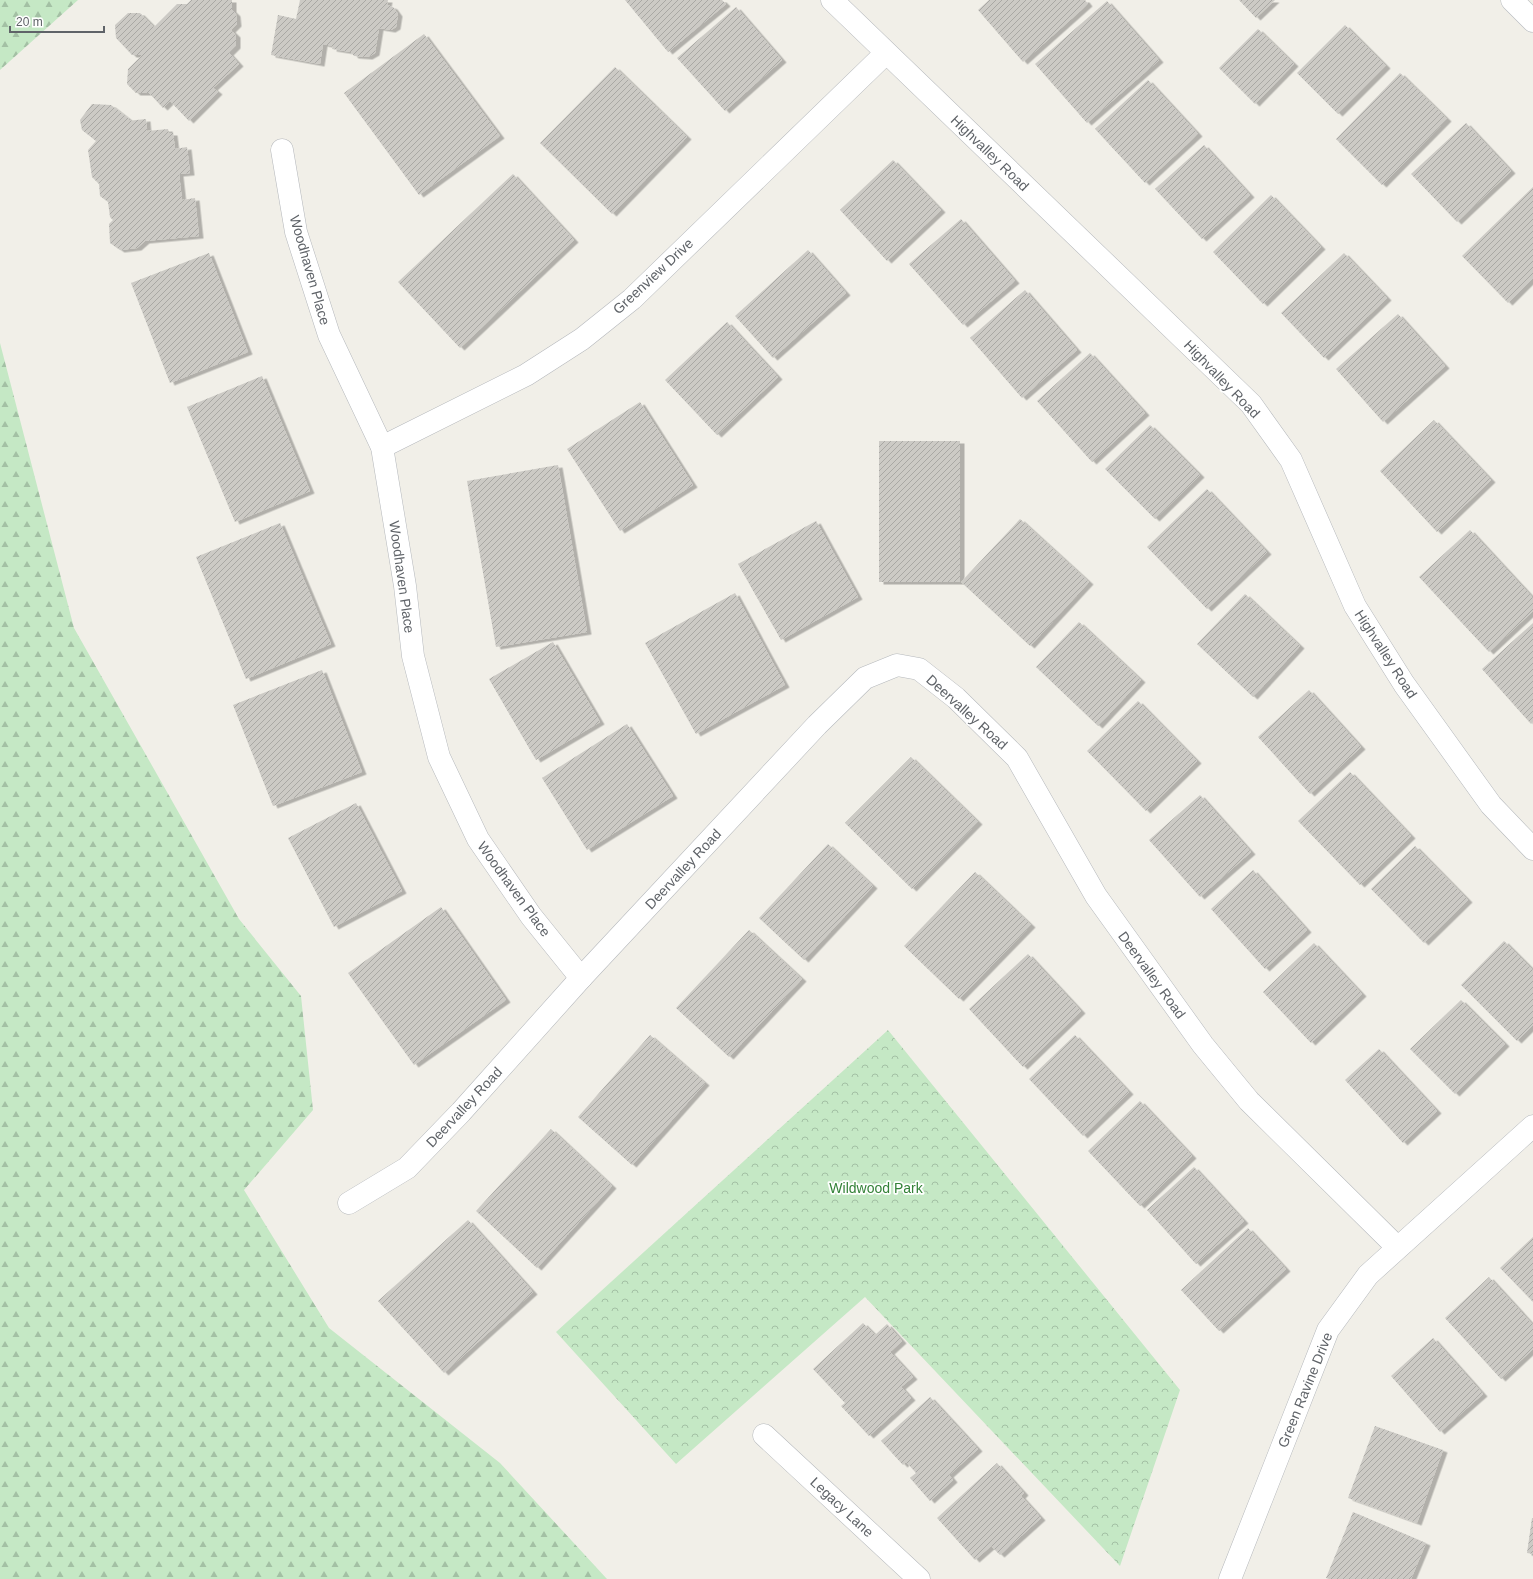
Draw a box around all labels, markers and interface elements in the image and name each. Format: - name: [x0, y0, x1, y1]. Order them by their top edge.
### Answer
- scale bar: [10, 8, 104, 34]
- text: 20 m: [16, 15, 43, 29]
- street label: Highvalley Road: [948, 112, 1032, 194]
- street label: Woodhaven Place: [287, 213, 333, 327]
- street label: Greenview Drive: [610, 235, 696, 317]
- street label: Highvalley Road: [1181, 337, 1263, 421]
- street label: Woodhaven Place: [386, 520, 418, 634]
- street label: Highvalley Road: [1352, 607, 1420, 701]
- street label: Deervalley Road: [923, 671, 1011, 753]
- street label: Deervalley Road: [642, 826, 724, 912]
- street label: Woodhaven Place: [474, 838, 554, 940]
- street label: Deervalley Road: [1115, 928, 1189, 1022]
- street label: Deervalley Road: [423, 1064, 505, 1150]
- park label: Wildwood Park: [829, 1180, 924, 1196]
- street label: Green Ravine Drive: [1275, 1330, 1336, 1450]
- street label: Legacy Lane: [807, 1474, 877, 1540]

